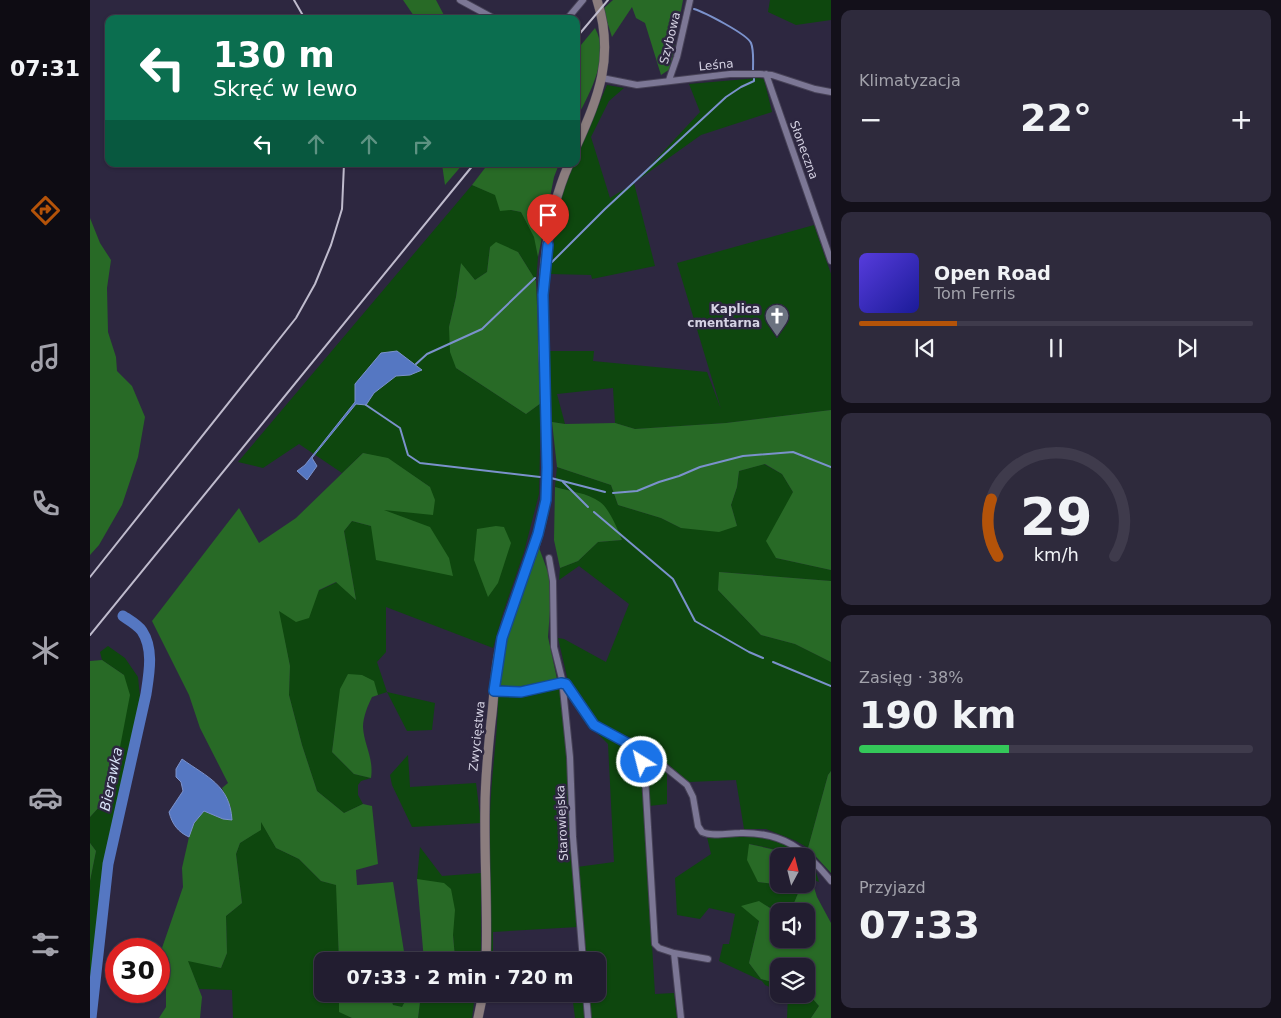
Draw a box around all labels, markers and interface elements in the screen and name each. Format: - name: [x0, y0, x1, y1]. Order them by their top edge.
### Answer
- street label: Szybowa: [657, 11, 683, 65]
- icon: left: [130, 35, 195, 100]
- text: 130 m: [213, 35, 335, 75]
- text: 07:31: [10, 56, 80, 81]
- street label: Leśna: [698, 56, 734, 74]
- text: Klimatyzacja: [859, 71, 961, 90]
- text: Skręć w lewo: [213, 76, 357, 101]
- text: 22°: [1020, 96, 1092, 140]
- text: −: [859, 103, 882, 136]
- text: +: [1230, 103, 1253, 136]
- street label: Słoneczna: [787, 119, 821, 181]
- icon: left: [249, 130, 277, 158]
- icon: ahead: [302, 130, 330, 158]
- icon: ahead: [355, 130, 383, 158]
- icon: right: [408, 130, 436, 158]
- icon: directions: [28, 193, 63, 228]
- pin: [527, 194, 569, 245]
- icon: arrive: [534, 201, 562, 229]
- text: Open Road: [934, 262, 1051, 284]
- text: Tom Ferris: [934, 284, 1015, 303]
- place label: Kaplica cmentarna: [687, 302, 760, 330]
- church icon: Kaplica cmentarna: [764, 303, 790, 337]
- icon: previous: [911, 334, 939, 362]
- icon: pause: [1042, 334, 1070, 362]
- icon: next: [1173, 334, 1201, 362]
- icon: music: [28, 340, 63, 375]
- icon: phone: [28, 486, 63, 521]
- text: 29: [1020, 487, 1092, 547]
- text: km/h: [1033, 544, 1079, 565]
- icon: climate: [28, 633, 63, 668]
- text: Zasięg · 38%: [859, 668, 963, 687]
- text: 190 km: [859, 693, 1016, 737]
- street label: Zwycięstwa: [466, 700, 488, 772]
- position arrow: [615, 735, 667, 787]
- water label: Bierawka: [96, 746, 126, 812]
- icon: car: [28, 780, 63, 815]
- street label: Starowiejska: [553, 785, 571, 861]
- north arrow: [770, 848, 815, 892]
- map controls: [770, 848, 815, 1003]
- text: Przyjazd: [859, 878, 926, 897]
- button: sound: [770, 903, 815, 948]
- text: 07:33: [859, 903, 980, 947]
- icon: filters: [28, 927, 63, 962]
- speed limit sign: 30: [105, 938, 170, 1003]
- button: layers: [770, 958, 815, 1003]
- text: 07:33 · 2 min · 720 m: [346, 966, 574, 988]

